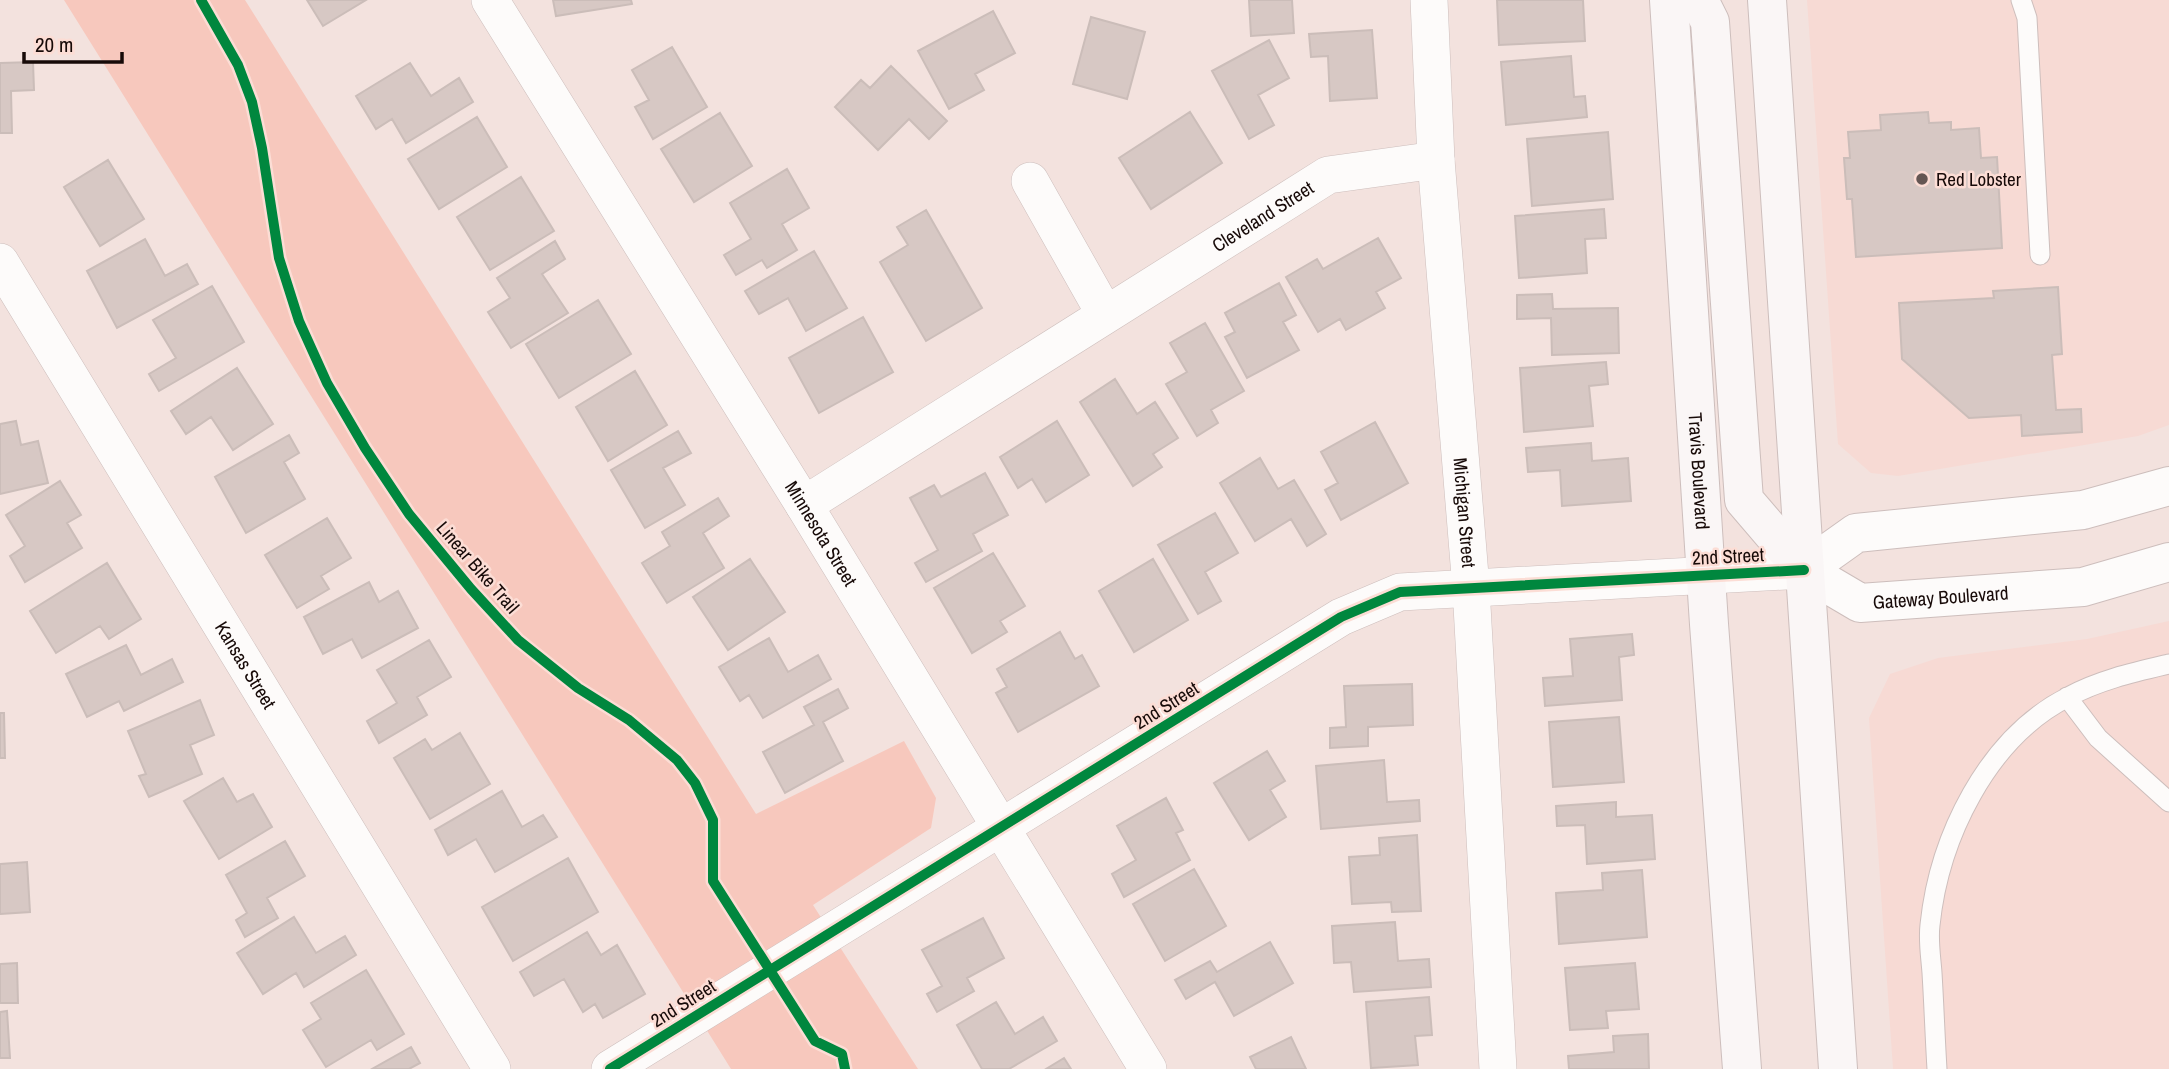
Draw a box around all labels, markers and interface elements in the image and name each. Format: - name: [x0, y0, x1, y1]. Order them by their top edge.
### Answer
- scale bar: [24, 21, 122, 65]
- text: 20 m: [35, 30, 73, 59]
- place label: Red Lobster: [1936, 166, 2022, 192]
- marker: Red Lobster: [1914, 171, 1930, 187]
- street label: Cleveland Street: [1207, 174, 1319, 258]
- street label: Travis Boulevard: [1682, 412, 1716, 530]
- street label: Michigan Street: [1447, 457, 1482, 569]
- street label: Minnesota Street: [779, 476, 864, 592]
- street label: Linear Bike Trail: [431, 515, 525, 619]
- street label: 2nd Street: [1691, 541, 1765, 571]
- street label: Gateway Boulevard: [1872, 579, 2009, 615]
- street label: Kansas Street: [209, 616, 283, 714]
- street label: 2nd Street: [1129, 675, 1204, 735]
- street label: 2nd Street: [646, 973, 721, 1033]

